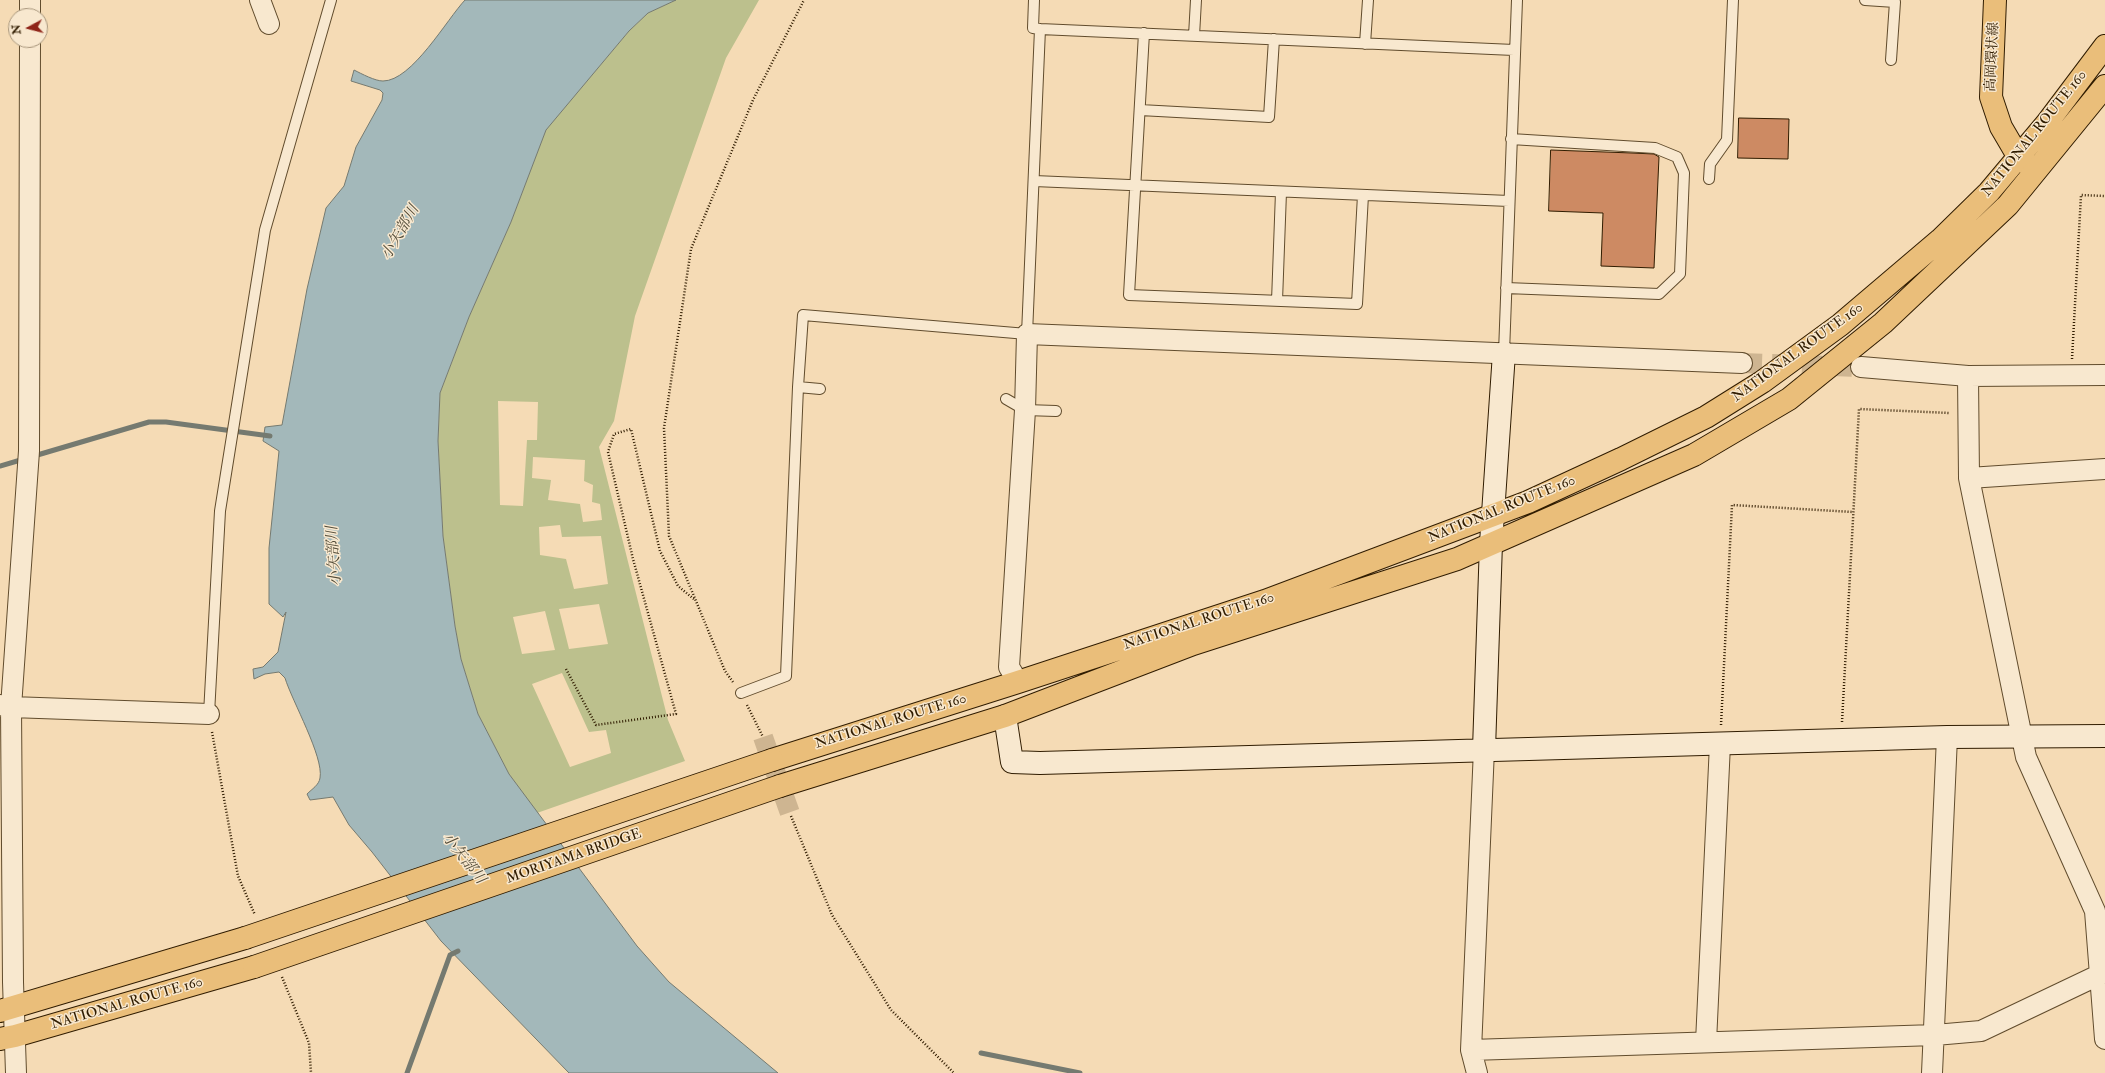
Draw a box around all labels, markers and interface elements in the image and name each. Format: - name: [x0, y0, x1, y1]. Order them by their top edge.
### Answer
- north arrow: [8, 8, 48, 48]
- street label: 高岡環状線: [1983, 22, 2003, 92]
- text: N: [10, 24, 24, 35]
- street label: NATIONAL ROUTE 160: [1979, 68, 2091, 200]
- water label: 小矢部川: [378, 203, 424, 263]
- street label: NATIONAL ROUTE 160: [1729, 300, 1867, 406]
- street label: NATIONAL ROUTE 160: [1426, 473, 1578, 547]
- water label: 小矢部川: [324, 525, 346, 587]
- street label: NATIONAL ROUTE 160: [1122, 590, 1276, 654]
- street label: NATIONAL ROUTE 160: [813, 691, 969, 753]
- street label: MORIYAMA BRIDGE: [504, 826, 644, 888]
- water label: 小矢部川: [437, 830, 489, 888]
- street label: NATIONAL ROUTE 160: [49, 974, 205, 1034]

